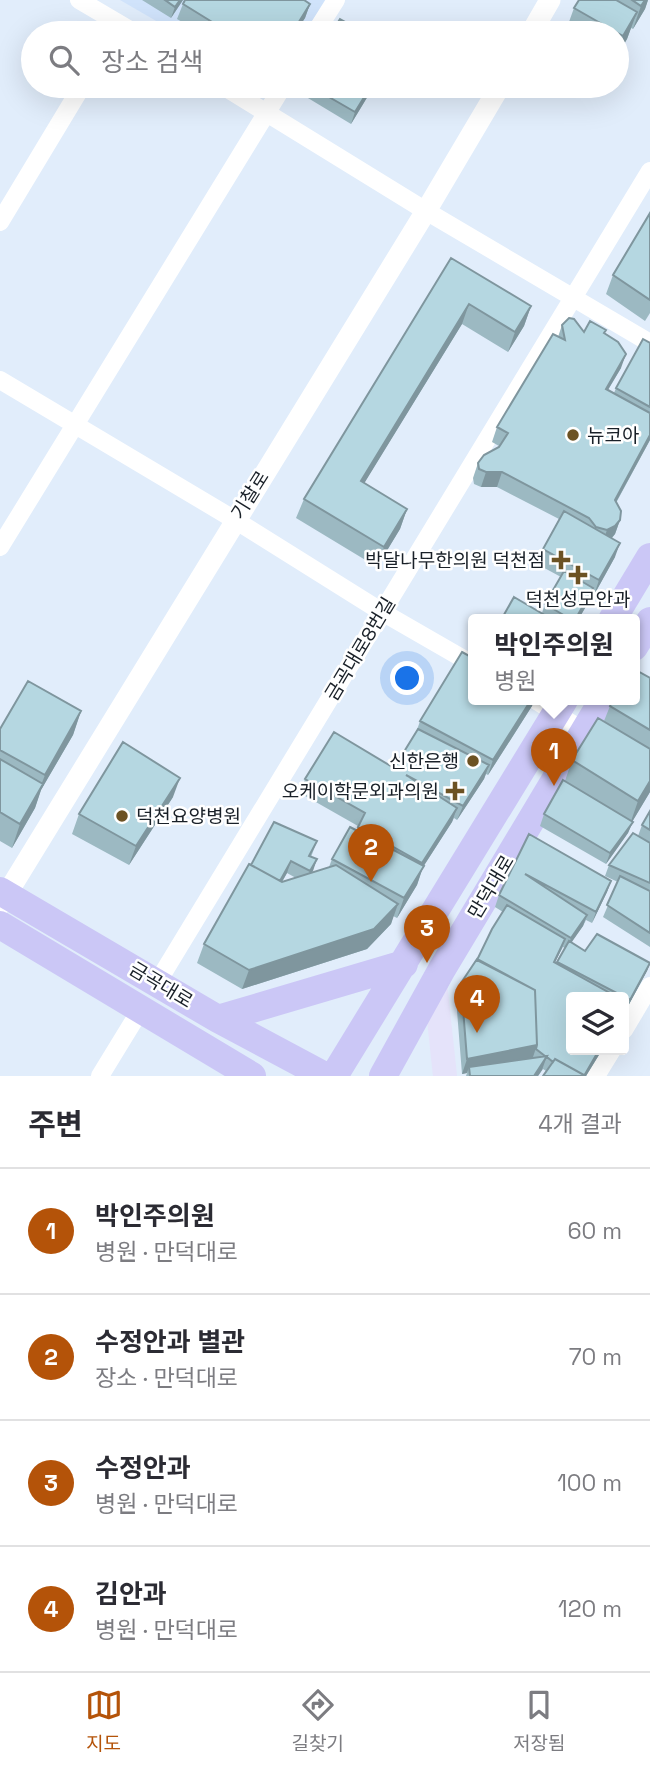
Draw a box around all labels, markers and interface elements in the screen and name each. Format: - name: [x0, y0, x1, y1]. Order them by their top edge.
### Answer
- search box: [21, 21, 629, 98]
- icon: search: [45, 41, 83, 79]
- text: 장소 검색: [101, 45, 203, 79]
- place label: 뉴코아: [587, 423, 639, 448]
- marker: 뉴코아: [565, 427, 581, 443]
- street label: 기찰로: [226, 466, 274, 524]
- place label: 박달나무한의원 덕천점: [365, 548, 545, 573]
- marker: 박달나무한의원 덕천점: [551, 550, 571, 570]
- marker: 덕천성모안과: [568, 565, 588, 585]
- place label: 덕천성모안과: [526, 587, 630, 612]
- street label: 금곡대로8번길: [319, 593, 401, 705]
- popup: [468, 614, 640, 705]
- text: 박인주의원: [494, 628, 614, 662]
- your location: [390, 661, 424, 695]
- text: 병원: [494, 666, 537, 696]
- pin: 1: [531, 728, 577, 786]
- place label: 신한은행: [389, 749, 459, 774]
- marker: 신한은행: [465, 753, 481, 769]
- place label: 오케이학문외과의원: [282, 779, 439, 804]
- marker: 오케이학문외과의원: [445, 781, 465, 801]
- place label: 덕천요양병원: [136, 804, 241, 829]
- marker: 덕천요양병원: [114, 808, 130, 824]
- pin: 2: [348, 824, 394, 882]
- street label: 만덕대로: [462, 851, 520, 923]
- pin: 3: [404, 905, 450, 963]
- street label: 금곡대로: [125, 956, 197, 1014]
- pin: 4: [454, 975, 500, 1033]
- map controls: [566, 992, 629, 1055]
- button: layers: [566, 992, 629, 1055]
- text: 주변: [28, 1105, 83, 1144]
- text: 4개 결과: [538, 1109, 622, 1139]
- text: 박인주의원: [95, 1199, 215, 1233]
- text: 1: [46, 1216, 56, 1246]
- text: 60 m: [567, 1216, 622, 1246]
- text: 병원 · 만덕대로: [95, 1237, 238, 1267]
- text: 수정안과 별관: [95, 1325, 245, 1359]
- text: 2: [44, 1342, 58, 1372]
- text: 70 m: [569, 1342, 622, 1372]
- text: 장소 · 만덕대로: [95, 1363, 238, 1393]
- text: 수정안과: [95, 1451, 191, 1485]
- text: 3: [44, 1468, 58, 1498]
- text: 100 m: [557, 1468, 622, 1498]
- text: 병원 · 만덕대로: [95, 1489, 238, 1519]
- text: 김안과: [95, 1577, 167, 1611]
- text: 4: [44, 1594, 58, 1624]
- text: 120 m: [558, 1594, 622, 1624]
- text: 병원 · 만덕대로: [95, 1615, 238, 1645]
- tab: 지도: [85, 1686, 123, 1756]
- tab: 길찾기: [292, 1686, 344, 1756]
- tab: 저장됨: [513, 1686, 565, 1756]

